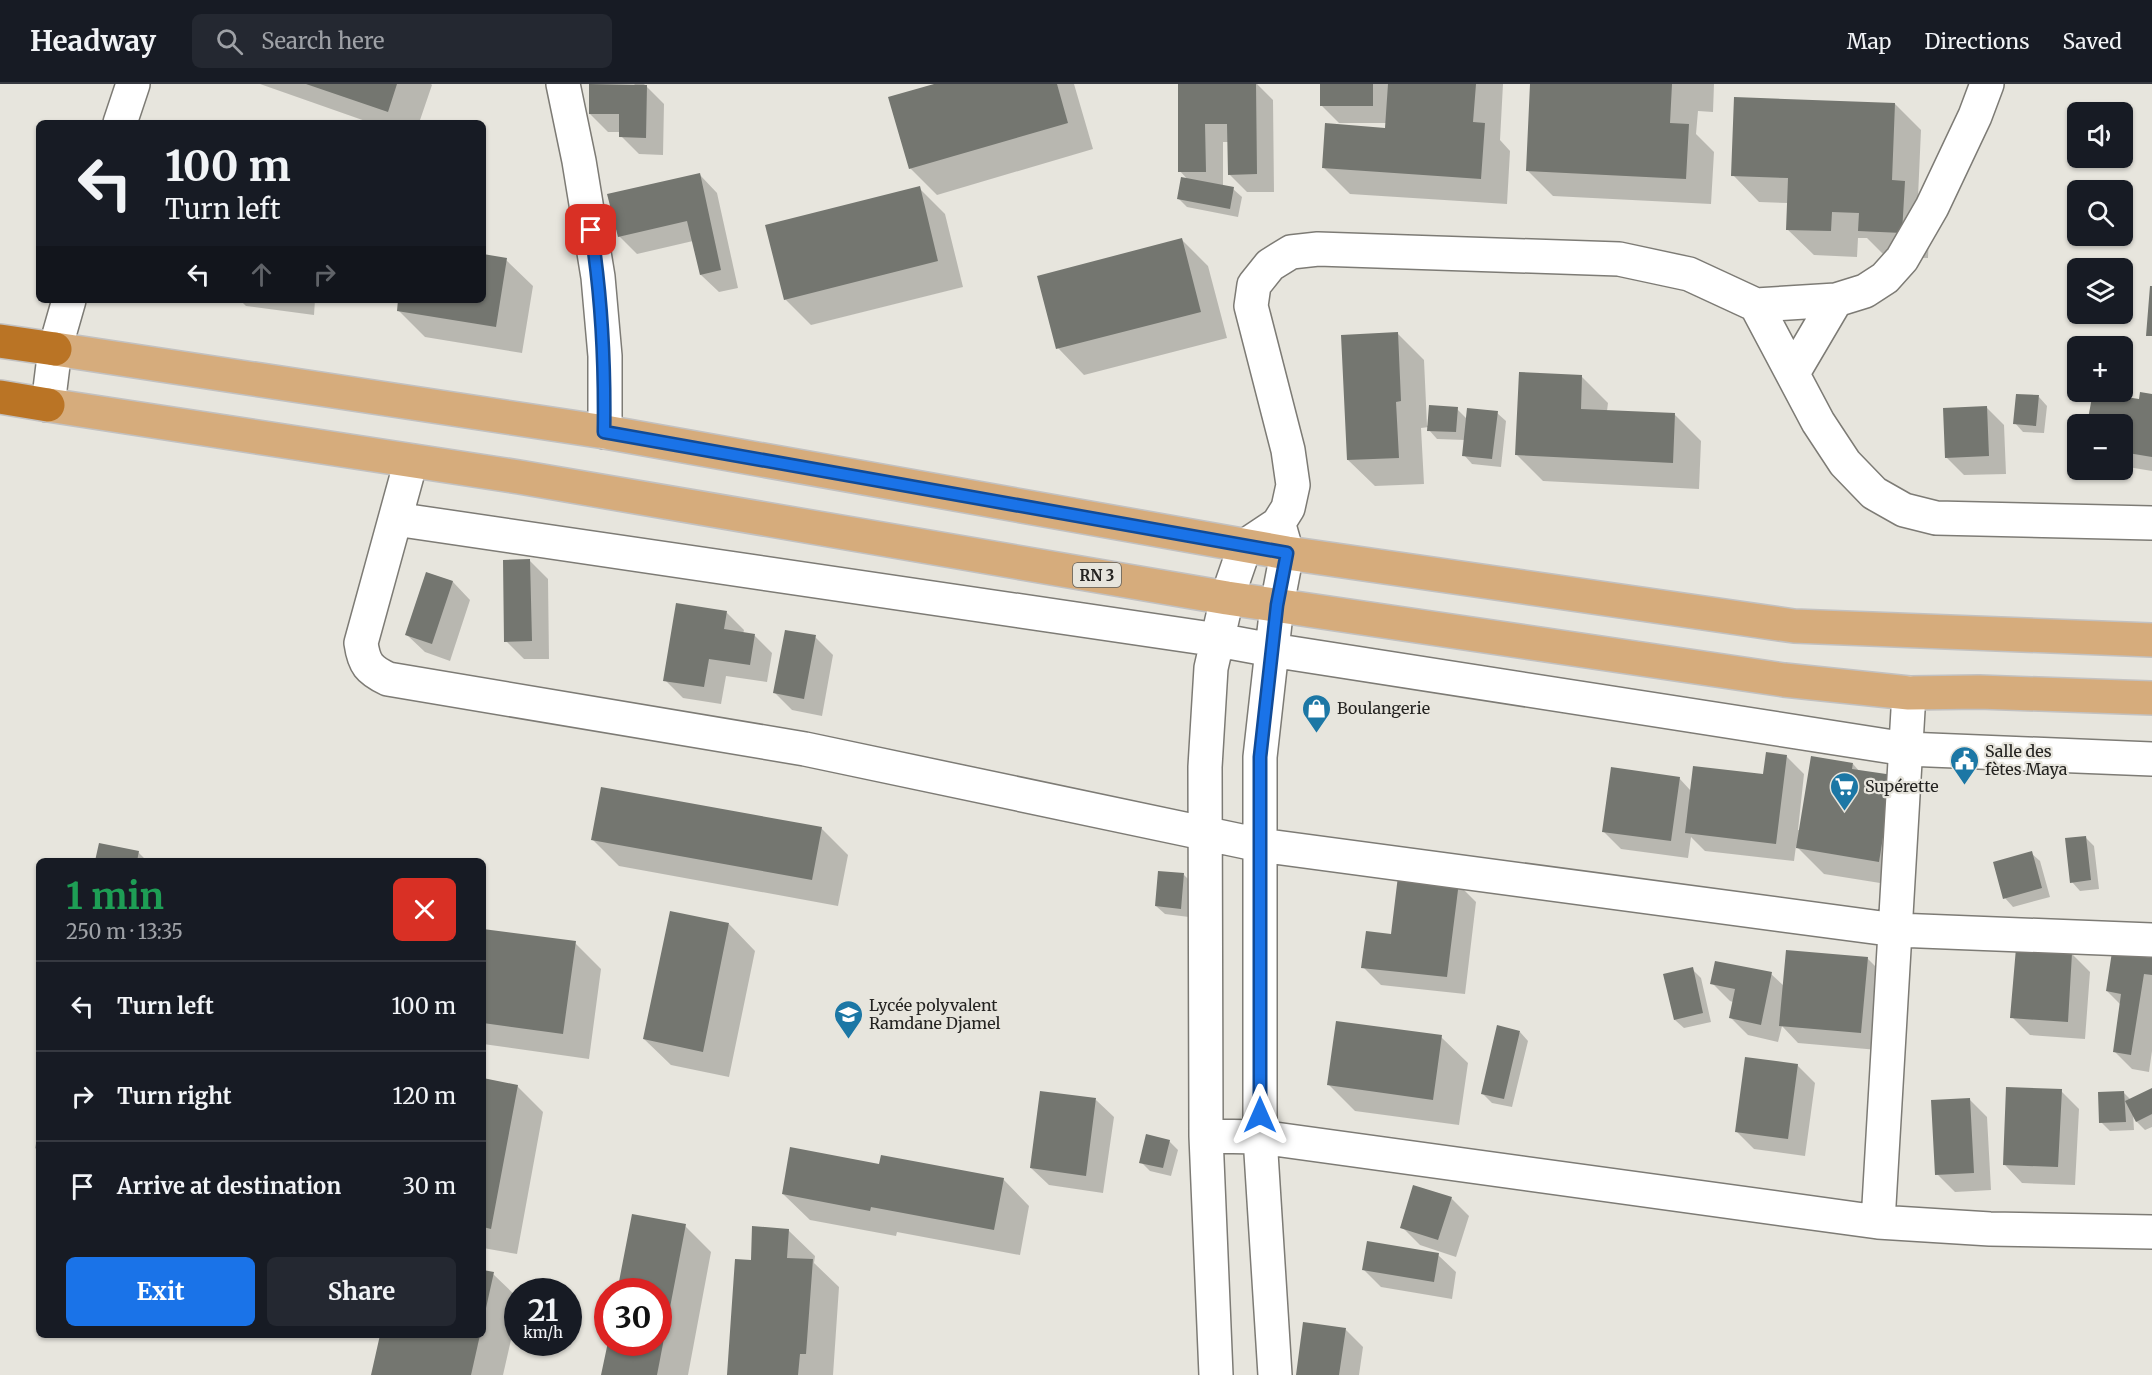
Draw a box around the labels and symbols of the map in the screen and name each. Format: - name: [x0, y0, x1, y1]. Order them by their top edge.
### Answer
- pin: [565, 204, 616, 255]
- road number: RN 3: [1073, 563, 1121, 587]
- shop icon: Boulangerie: [1300, 692, 1332, 734]
- place label: Boulangerie: [1337, 698, 1430, 718]
- place label: Salle des fètes Maya: [1985, 741, 2068, 779]
- public building icon: Salle des fètes Maya: [1948, 744, 1980, 786]
- supermarket icon: Supérette: [1828, 770, 1860, 812]
- place label: Supérette: [1865, 776, 1939, 796]
- place label: Lycée polyvalent Ramdane Djamel: [869, 995, 1000, 1033]
- school or university icon: Lycée polyvalent Ramdane Djamel: [832, 998, 864, 1040]
- position arrow: [1228, 1083, 1292, 1147]
- speed limit sign: 30: [594, 1278, 672, 1356]

